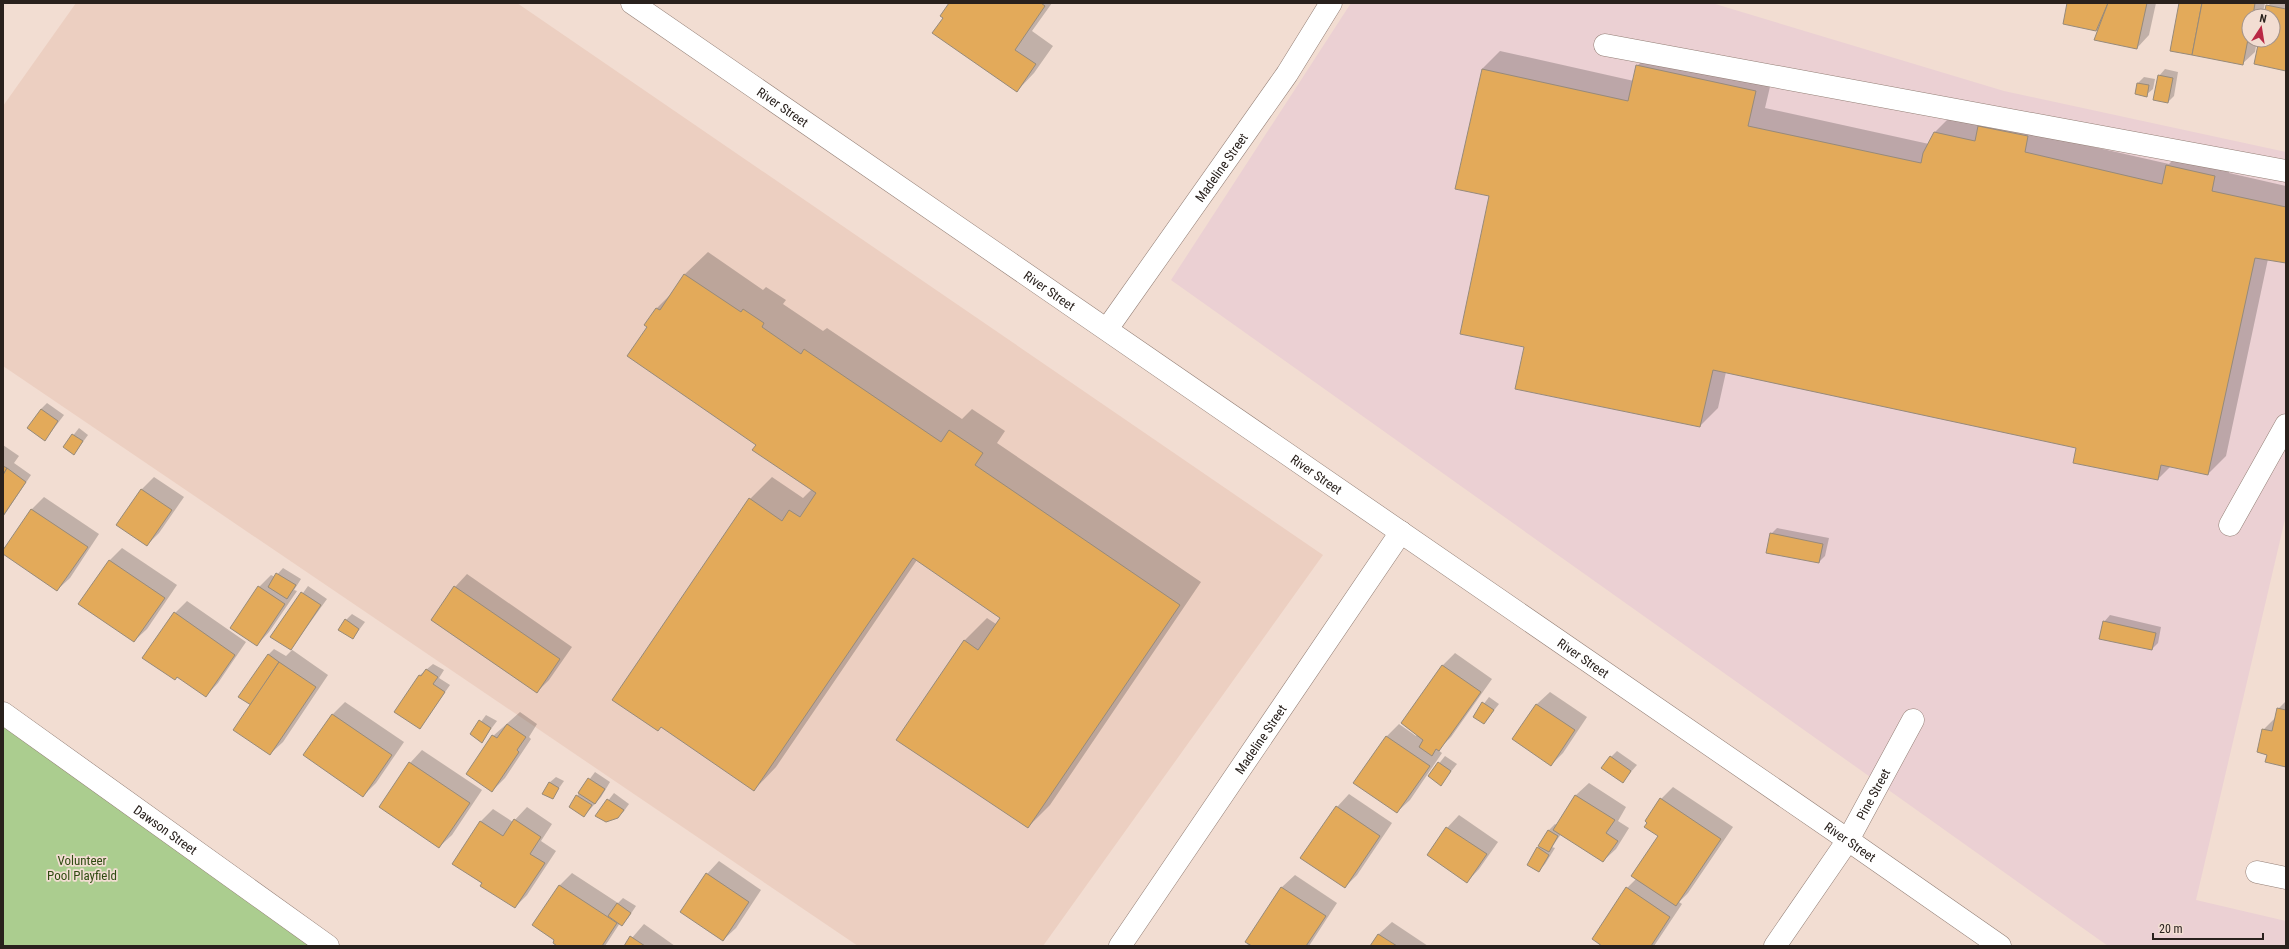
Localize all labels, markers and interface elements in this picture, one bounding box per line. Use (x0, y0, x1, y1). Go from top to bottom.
north arrow (2241, 8, 2281, 48)
text: N (2258, 12, 2268, 26)
street label: River Street (754, 84, 811, 130)
street label: Madeline Street (1192, 130, 1251, 204)
street label: River Street (1021, 268, 1078, 313)
street label: River Street (1288, 451, 1345, 497)
street label: River Street (1555, 635, 1612, 681)
street label: Madeline Street (1232, 702, 1289, 777)
street label: Pine Street (1853, 766, 1893, 822)
street label: Dawson Street (131, 802, 200, 857)
street label: River Street (1822, 819, 1879, 865)
park label: Volunteer Pool Playfield (47, 853, 117, 883)
scale bar (2153, 915, 2263, 941)
text: 20 m (2159, 922, 2183, 936)

